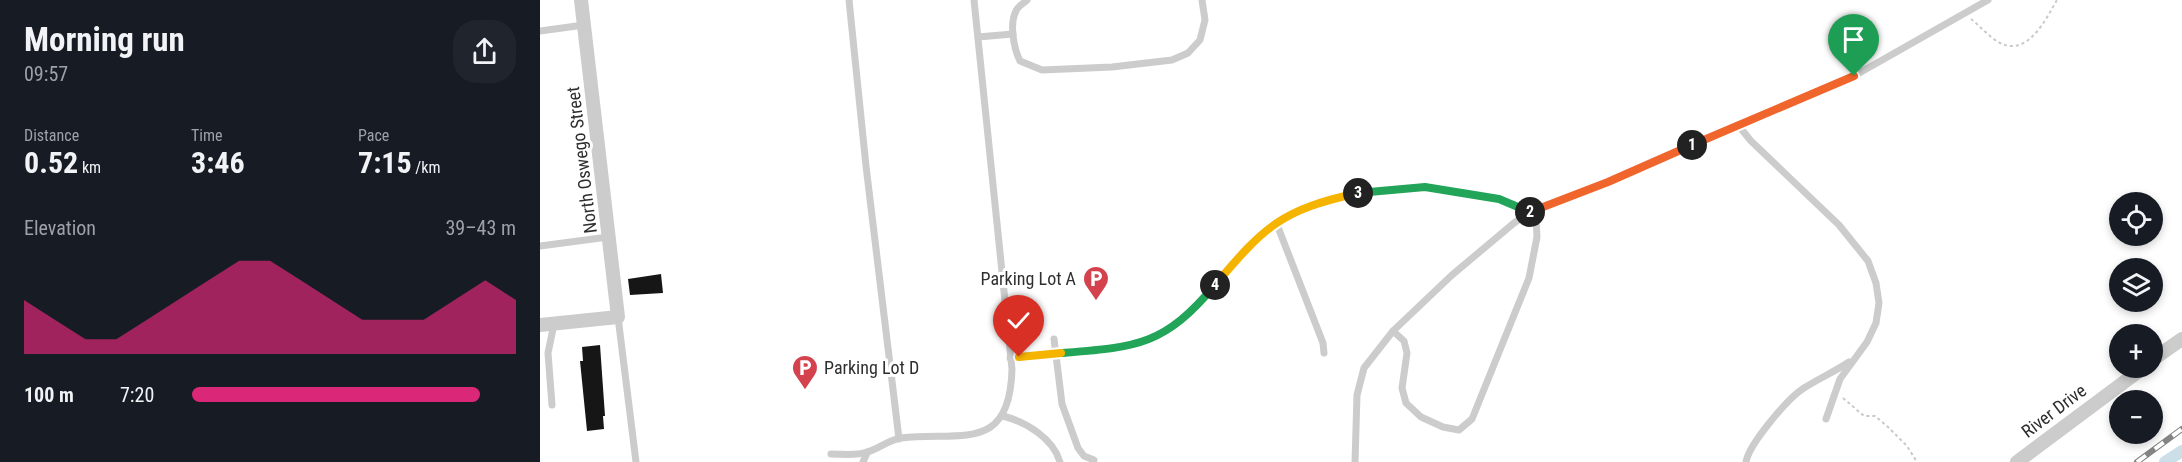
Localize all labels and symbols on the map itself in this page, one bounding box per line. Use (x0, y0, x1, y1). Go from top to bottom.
pin (1828, 14, 1879, 76)
street label: North Oswego Street (562, 86, 601, 235)
pin: 1 (1677, 130, 1707, 160)
pin: 3 (1343, 178, 1373, 208)
pin: 2 (1515, 197, 1545, 227)
parking icon: Parking Lot A (1081, 264, 1111, 302)
place label: Parking Lot A (981, 268, 1077, 289)
pin: 4 (1200, 270, 1230, 300)
pin (993, 295, 1044, 357)
parking icon: Parking Lot D (790, 353, 820, 391)
place label: Parking Lot D (824, 357, 919, 378)
street label: River Drive (2017, 380, 2090, 442)

